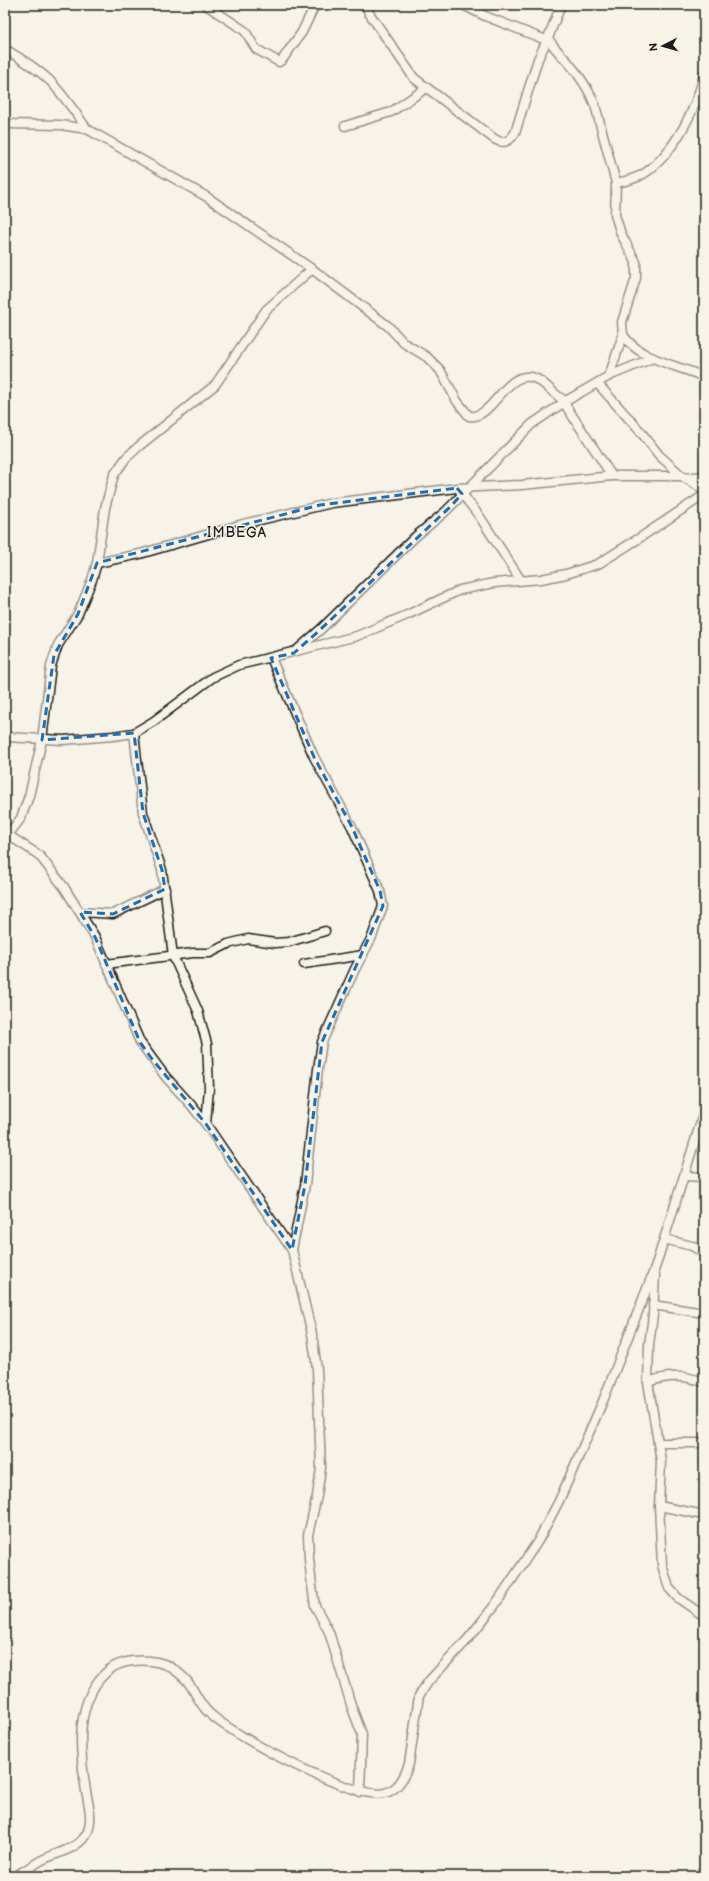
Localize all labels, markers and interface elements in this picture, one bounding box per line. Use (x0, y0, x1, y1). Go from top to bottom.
north arrow (643, 26, 683, 66)
text: N (647, 42, 660, 52)
district label: IMBEGA (207, 524, 267, 541)

